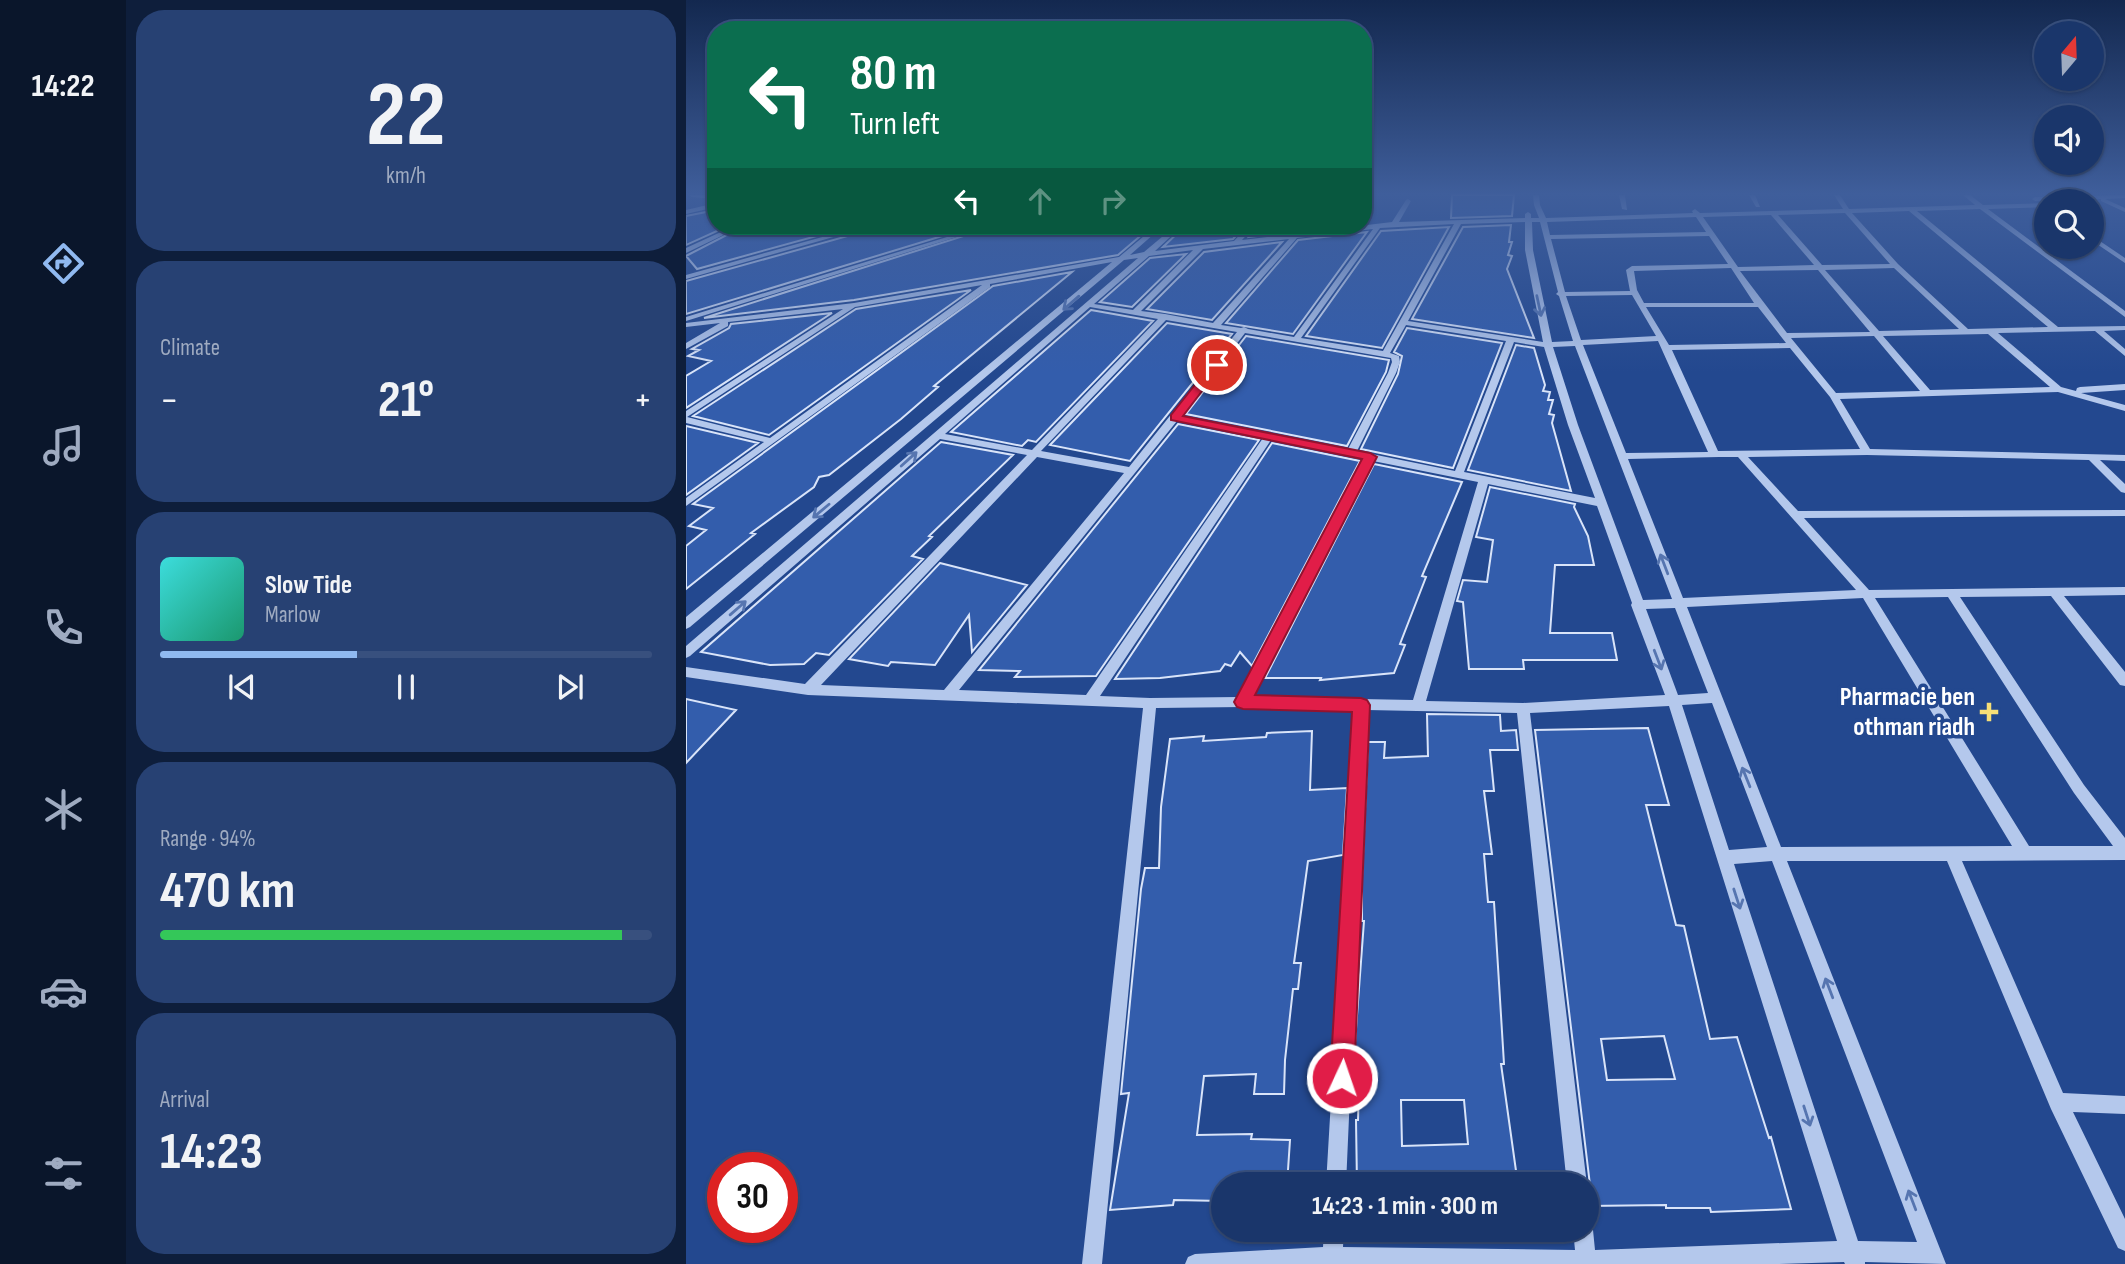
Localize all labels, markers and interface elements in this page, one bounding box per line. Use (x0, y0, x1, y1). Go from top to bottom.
north arrow (2034, 21, 2104, 91)
map controls (2034, 21, 2104, 259)
text: 80 m (850, 45, 937, 104)
icon: left (735, 49, 826, 140)
text: 22 (366, 62, 446, 171)
text: 14:22 (32, 67, 94, 106)
text: Turn left (850, 105, 940, 144)
button: sound (2034, 105, 2104, 175)
text: km/h (386, 162, 426, 190)
icon: left (948, 182, 986, 220)
icon: ahead (1021, 182, 1059, 220)
icon: right (1094, 182, 1132, 220)
button: search (2034, 189, 2104, 259)
icon: directions (39, 239, 88, 288)
one-way arrow (1532, 294, 1546, 317)
one-way arrow (1062, 295, 1080, 311)
text: Climate (160, 334, 220, 362)
pin (1187, 335, 1247, 395)
icon: arrive (1198, 346, 1236, 384)
text: 21° (378, 369, 434, 432)
text: − (160, 378, 179, 423)
text: + (633, 378, 652, 423)
icon: music (39, 421, 88, 470)
one-way arrow (900, 450, 917, 467)
one-way arrow (813, 503, 831, 519)
one-way arrow (1657, 554, 1670, 576)
text: Slow Tide (265, 570, 352, 601)
one-way arrow (728, 600, 746, 616)
text: Marlow (265, 601, 321, 629)
icon: phone (39, 603, 88, 652)
one-way arrow (1653, 649, 1665, 671)
icon: previous (223, 668, 261, 706)
icon: pause (387, 668, 425, 706)
icon: next (551, 668, 589, 706)
place label: Pharmacie ben othman riadh (1840, 682, 1975, 743)
marker: Pharmacie ben othman riadh (1981, 704, 1997, 720)
one-way arrow (1738, 766, 1751, 788)
icon: climate (39, 785, 88, 834)
text: Range · 94% (160, 825, 256, 853)
text: 470 km (160, 860, 295, 923)
one-way arrow (1732, 888, 1745, 910)
icon: car (39, 967, 88, 1016)
one-way arrow (1822, 978, 1835, 1000)
position arrow (1305, 1041, 1379, 1115)
text: Arrival (160, 1086, 209, 1114)
one-way arrow (1801, 1105, 1814, 1127)
text: 14:23 (160, 1121, 263, 1184)
icon: filters (39, 1149, 88, 1198)
speed limit sign: 30 (707, 1152, 798, 1243)
one-way arrow (1904, 1190, 1917, 1212)
text: 14:23 · 1 min · 300 m (1312, 1191, 1498, 1222)

